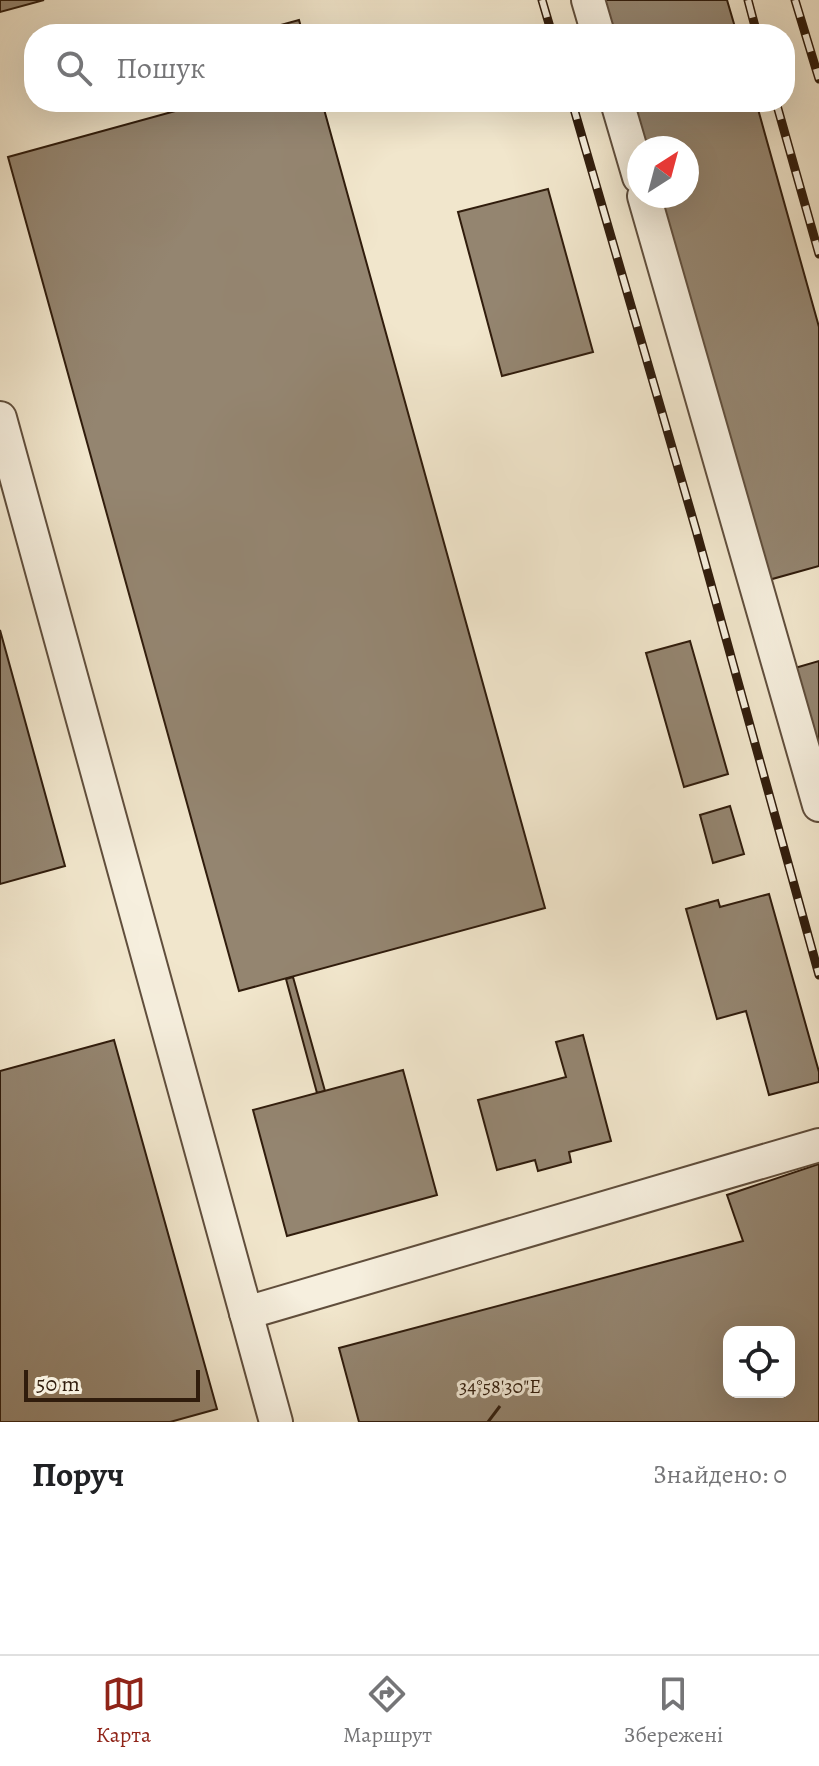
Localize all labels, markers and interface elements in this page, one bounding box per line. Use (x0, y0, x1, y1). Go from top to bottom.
search box (24, 24, 795, 112)
icon: search (52, 46, 96, 90)
text: Пошук (116, 48, 206, 88)
north arrow (627, 136, 699, 208)
map controls (723, 1326, 795, 1398)
button: locate (723, 1326, 795, 1398)
scale bar (24, 1366, 200, 1402)
text: 50 m (36, 1369, 80, 1399)
text: 34°58'30"E (459, 1373, 541, 1400)
text: Поруч (32, 1451, 124, 1498)
text: Знайдено: 0 (653, 1457, 787, 1492)
tab: Карта (96, 1672, 151, 1750)
tab: Маршрут (343, 1672, 432, 1750)
tab: Збережені (624, 1672, 723, 1750)

